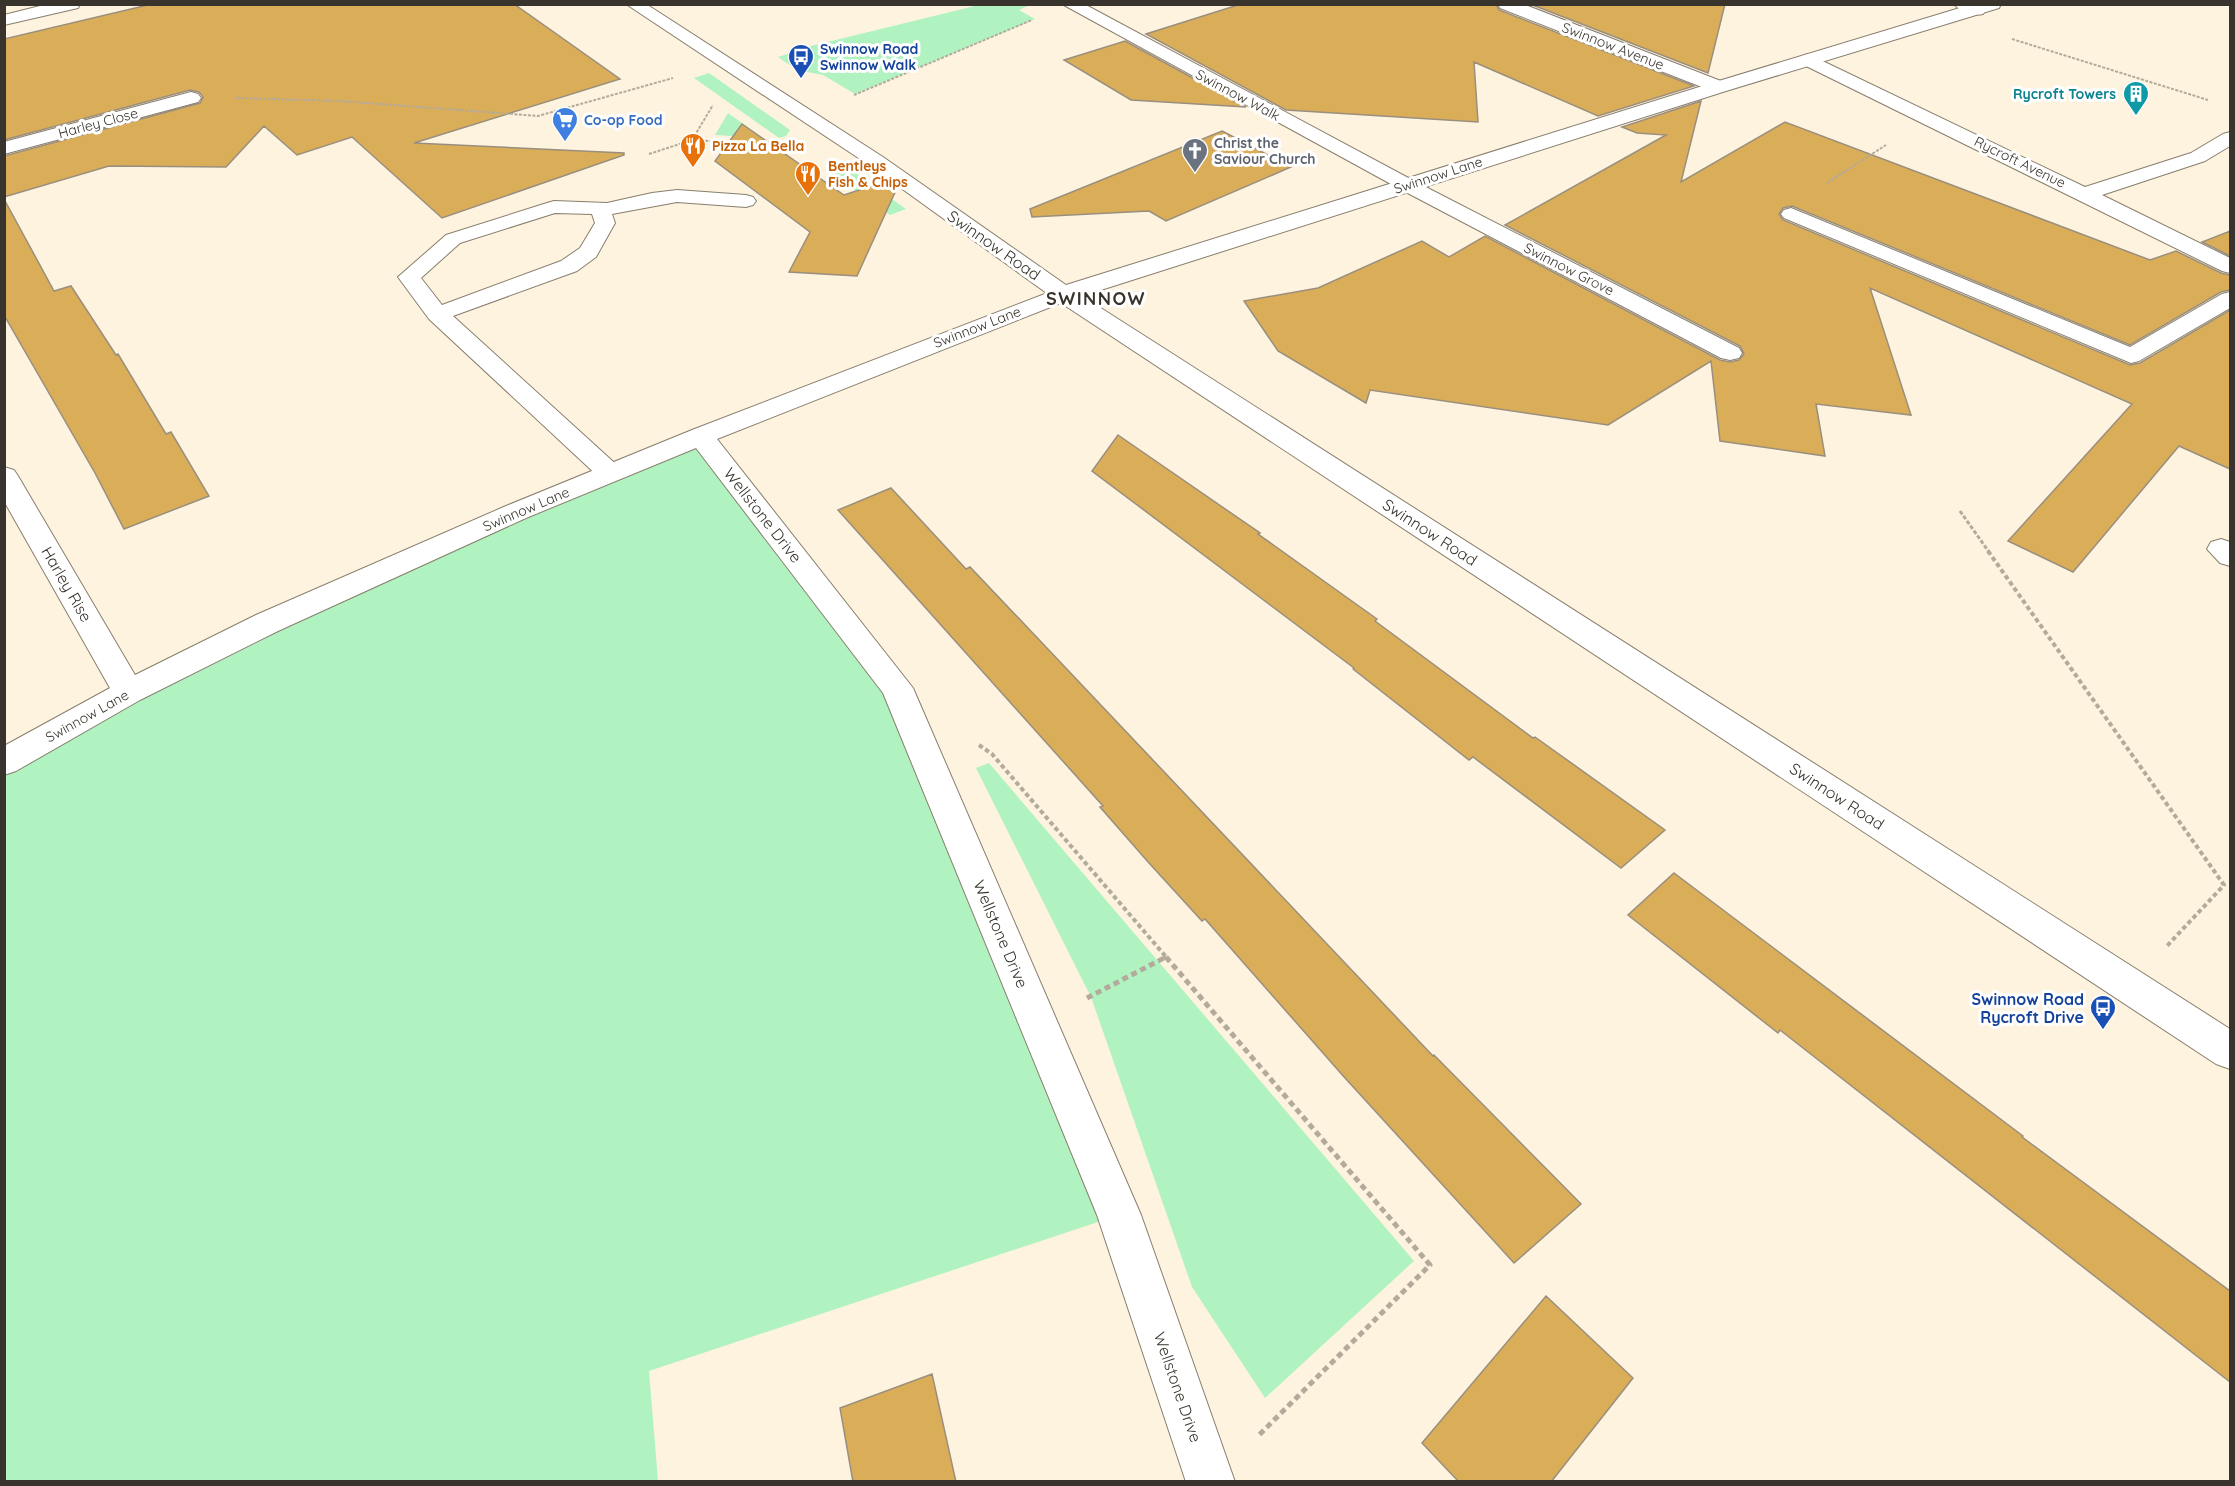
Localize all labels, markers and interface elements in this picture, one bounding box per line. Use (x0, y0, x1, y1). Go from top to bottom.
street label: Swinnow Avenue (1559, 18, 1667, 74)
place label: Swinnow Road Swinnow Walk (820, 40, 918, 74)
bus stop icon: Swinnow Road Swinnow Walk (786, 42, 816, 80)
street label: Swinnow Walk (1193, 65, 1283, 125)
building icon: Rycroft Towers (2121, 79, 2151, 117)
place label: Rycroft Towers (2013, 85, 2116, 103)
street label: Harley Close (56, 104, 140, 142)
supermarket icon: Co-op Food (550, 105, 580, 143)
place label: Co-op Food (584, 111, 662, 129)
restaurant icon: Pizza La Bella (678, 131, 708, 169)
street label: Rycroft Avenue (1971, 132, 2069, 192)
place label: Christ the Saviour Church (1214, 134, 1316, 168)
church icon: Christ the Saviour Church (1180, 136, 1210, 174)
place label: Pizza La Bella (712, 137, 804, 155)
street label: Swinnow Lane (1391, 152, 1485, 198)
place label: Bentleys Fish & Chips (828, 157, 908, 191)
restaurant icon: Bentleys Fish & Chips (793, 159, 823, 197)
street label: Swinnow Road (944, 206, 1044, 284)
street label: Swinnow Grove (1521, 239, 1617, 299)
district label: SWINNOW (1046, 287, 1146, 310)
street label: Swinnow Lane (931, 302, 1023, 352)
street label: Wellstone Drive (720, 463, 806, 567)
street label: Swinnow Lane (480, 483, 572, 535)
street label: Swinnow Road (1379, 494, 1481, 570)
street label: Harley Rise (37, 543, 97, 625)
street label: Swinnow Lane (42, 686, 132, 746)
street label: Swinnow Road (1786, 758, 1888, 834)
street label: Wellstone Drive (969, 877, 1033, 991)
place label: Swinnow Road Rycroft Drive (1972, 989, 2084, 1027)
bus stop icon: Swinnow Road Rycroft Drive (2088, 993, 2118, 1031)
street label: Wellstone Drive (1150, 1329, 1206, 1445)

